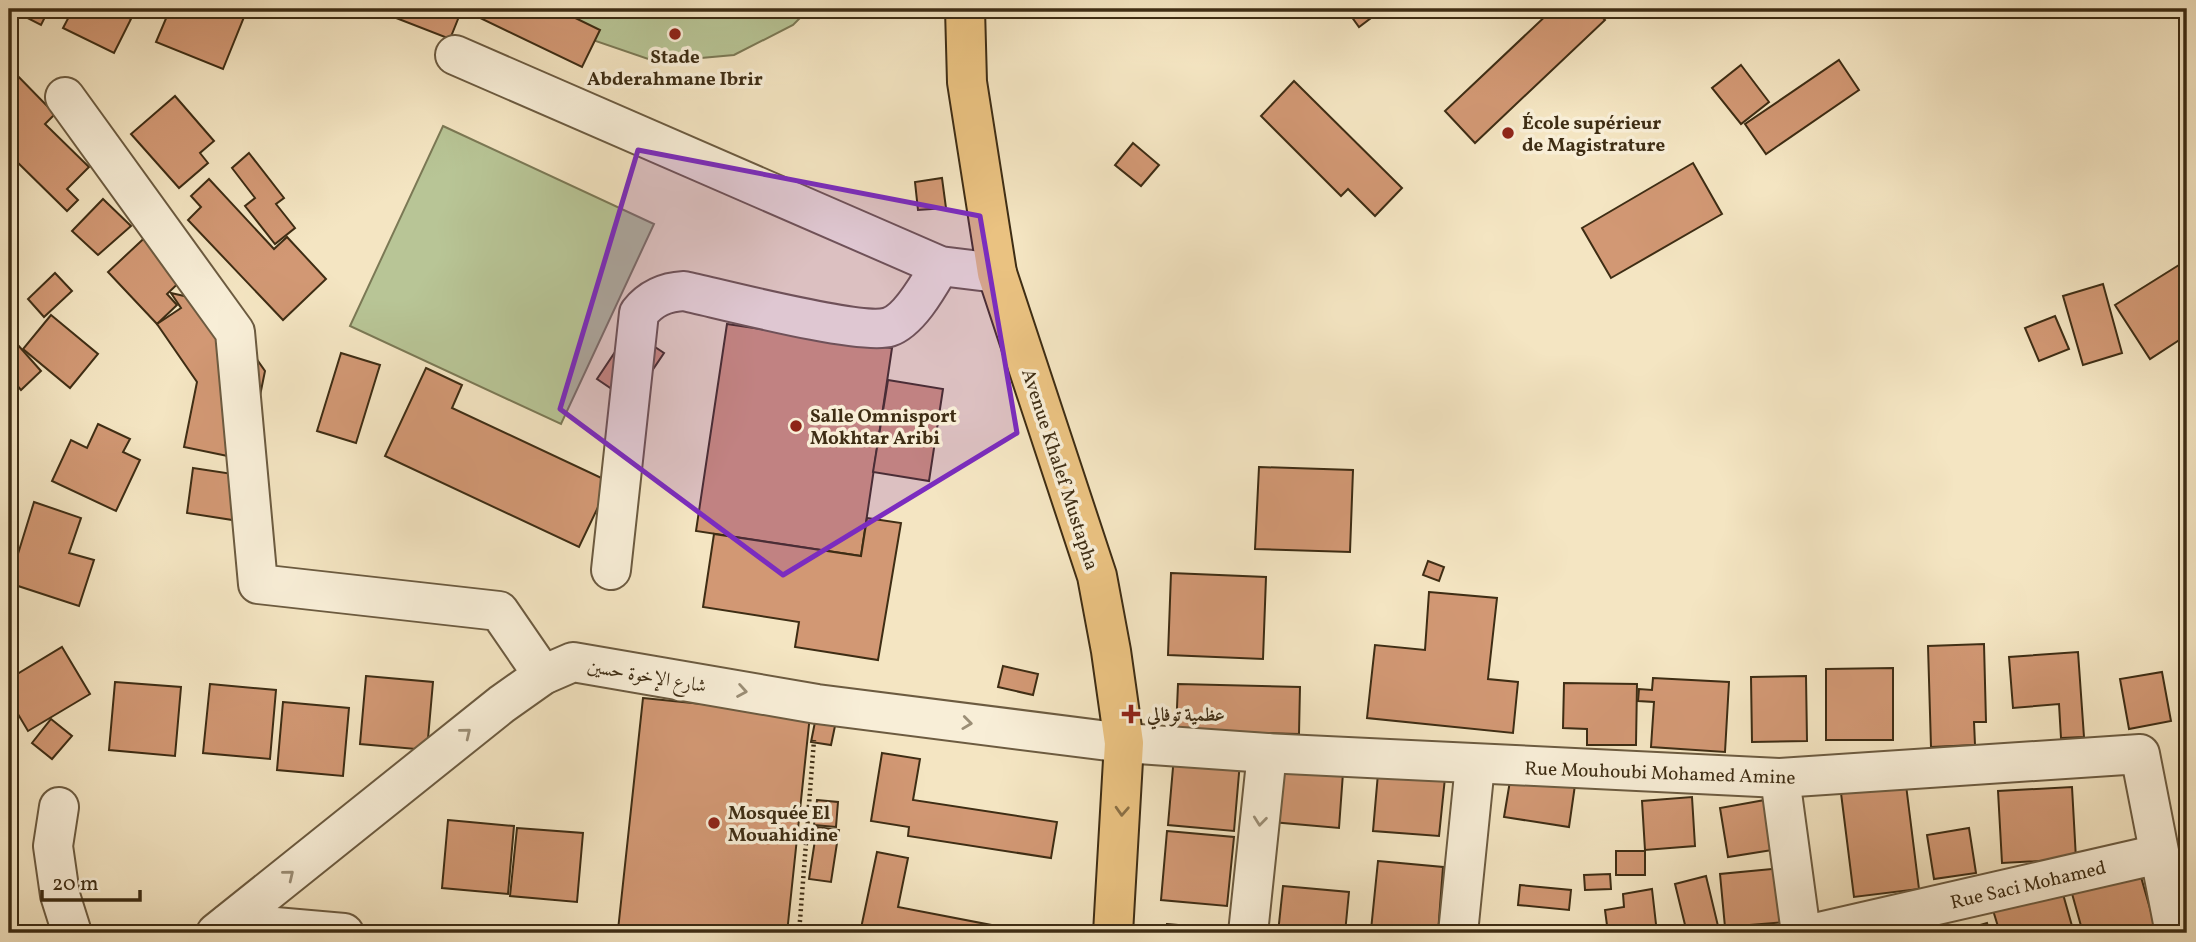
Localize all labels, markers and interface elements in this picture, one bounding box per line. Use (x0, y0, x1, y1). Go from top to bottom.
marker: Stade Abderahmane Ibrir (667, 26, 683, 42)
place label: Stade Abderahmane Ibrir (587, 45, 763, 93)
place label: École supérieur de Magistrature (1522, 111, 1666, 159)
marker: École supérieur de Magistrature (1500, 125, 1516, 141)
street label: Avenue Khalef Mustapha (1014, 366, 1104, 574)
place label: Salle Omnisport Mokhtar Aribi (810, 404, 957, 452)
marker: Salle Omnisport Mokhtar Aribi (788, 418, 804, 434)
street label: شارع الإخوة حسين (585, 654, 708, 701)
one-way arrow (736, 683, 748, 698)
place label: عظمية توفالي (1146, 703, 1225, 730)
marker: عظمية توفالي (1121, 704, 1141, 724)
one-way arrow (962, 716, 973, 731)
one-way arrow (458, 729, 471, 741)
street label: Rue Mouhoubi Mohamed Amine (1524, 756, 1796, 792)
place label: Mosquée El Mouahidine (728, 801, 838, 849)
one-way arrow (1115, 806, 1130, 817)
marker: Mosquée El Mouahidine (706, 815, 722, 831)
one-way arrow (1252, 815, 1267, 827)
street label: Rue Saci Mohamed (1948, 855, 2109, 917)
scale bar (42, 858, 140, 902)
text: 20 m (52, 870, 98, 899)
one-way arrow (281, 871, 293, 884)

